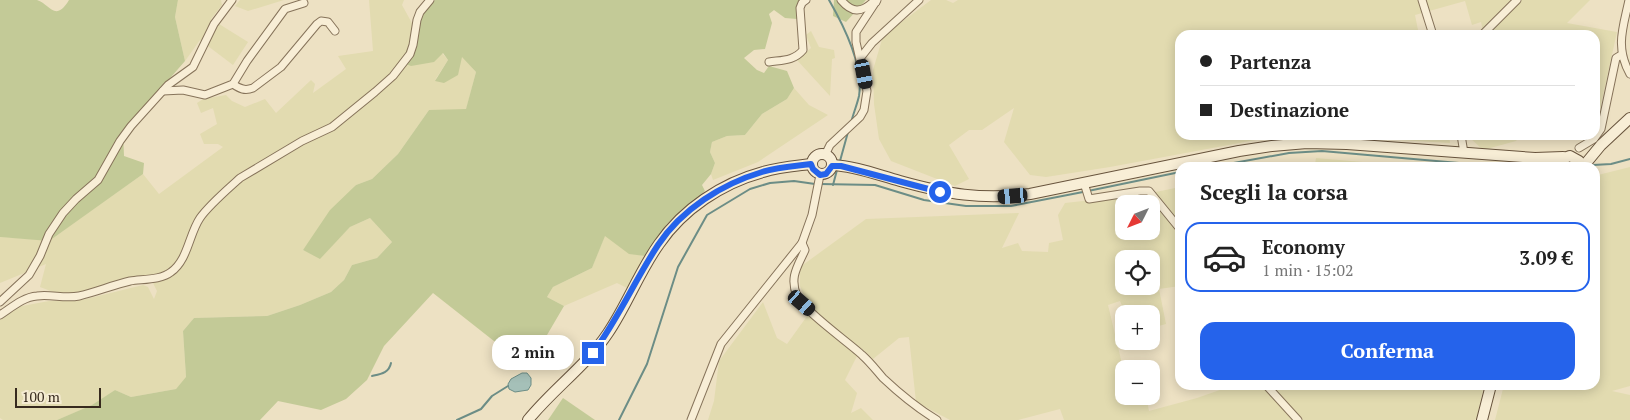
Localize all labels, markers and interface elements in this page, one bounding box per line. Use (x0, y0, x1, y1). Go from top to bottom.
text: Partenza (1230, 49, 1311, 74)
car (853, 58, 874, 90)
text: Destinazione (1230, 97, 1349, 122)
text: Scegli la corsa (1200, 177, 1348, 206)
route start (929, 181, 951, 203)
car (997, 187, 1028, 205)
north arrow (1115, 195, 1160, 240)
map controls (1115, 195, 1160, 405)
text: Economy (1262, 234, 1345, 259)
icon: car (1202, 235, 1247, 280)
text: 3.09 € (1519, 245, 1573, 270)
button: locate (1115, 250, 1160, 295)
text: 1 min · 15:02 (1262, 259, 1354, 281)
car (785, 287, 818, 319)
button: + (1115, 305, 1160, 350)
button: Conferma (1200, 322, 1575, 380)
callout: 2 min (493, 336, 576, 370)
text: 2 min (511, 341, 555, 363)
route end (582, 342, 604, 364)
button: − (1115, 360, 1160, 405)
scale bar (15, 385, 101, 408)
text: 100 m (22, 387, 60, 406)

